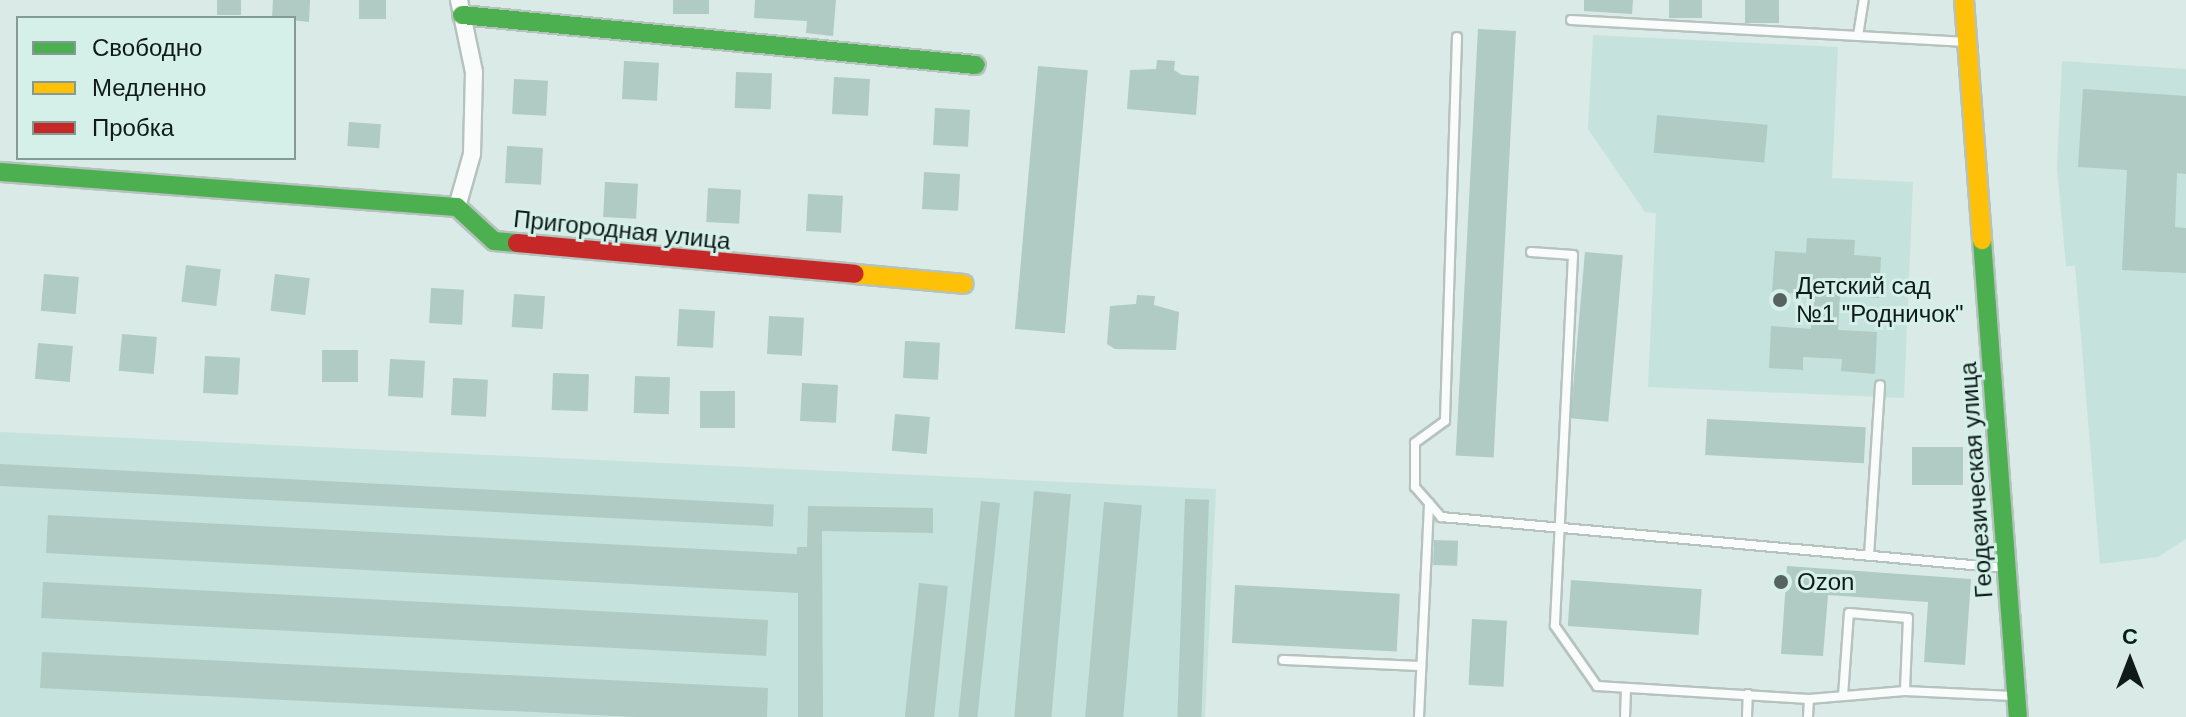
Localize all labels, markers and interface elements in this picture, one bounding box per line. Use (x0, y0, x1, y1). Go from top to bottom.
legend (16, 16, 296, 160)
text: Свободно (92, 34, 202, 61)
text: Медленно (92, 74, 206, 101)
text: Пробка (92, 114, 174, 141)
street label: Пригородная улица (512, 204, 732, 256)
place label: Детский сад №1 "Родничок" (1796, 272, 1964, 328)
marker: Детский сад №1 "Родничок" (1771, 291, 1789, 309)
street label: Геодезическая улица (1953, 361, 1999, 599)
place label: Ozon (1797, 568, 1854, 596)
marker: Ozon (1772, 573, 1790, 591)
north arrow (2090, 621, 2170, 701)
text: С (2122, 624, 2138, 649)

